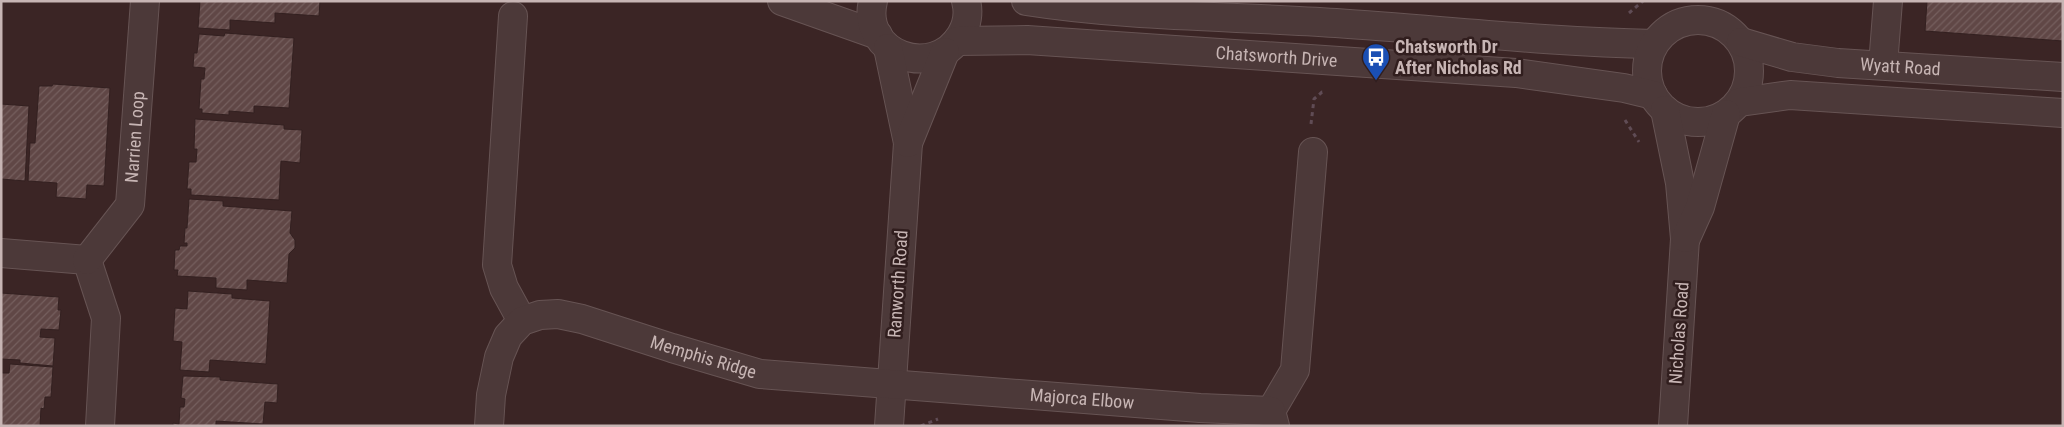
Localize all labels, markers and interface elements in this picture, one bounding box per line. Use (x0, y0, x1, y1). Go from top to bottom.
place label: Chatsworth Dr After Nicholas Rd (1395, 36, 1522, 78)
street label: Chatsworth Drive (1215, 42, 1338, 71)
bus stop icon: Chatsworth Dr After Nicholas Rd (1361, 42, 1391, 81)
street label: Wyatt Road (1859, 53, 1941, 79)
street label: Narrien Loop (121, 90, 148, 183)
street label: Ranworth Road (883, 229, 912, 338)
street label: Nicholas Road (1664, 281, 1693, 385)
street label: Memphis Ridge (648, 331, 759, 382)
street label: Majorca Elbow (1029, 384, 1135, 413)

